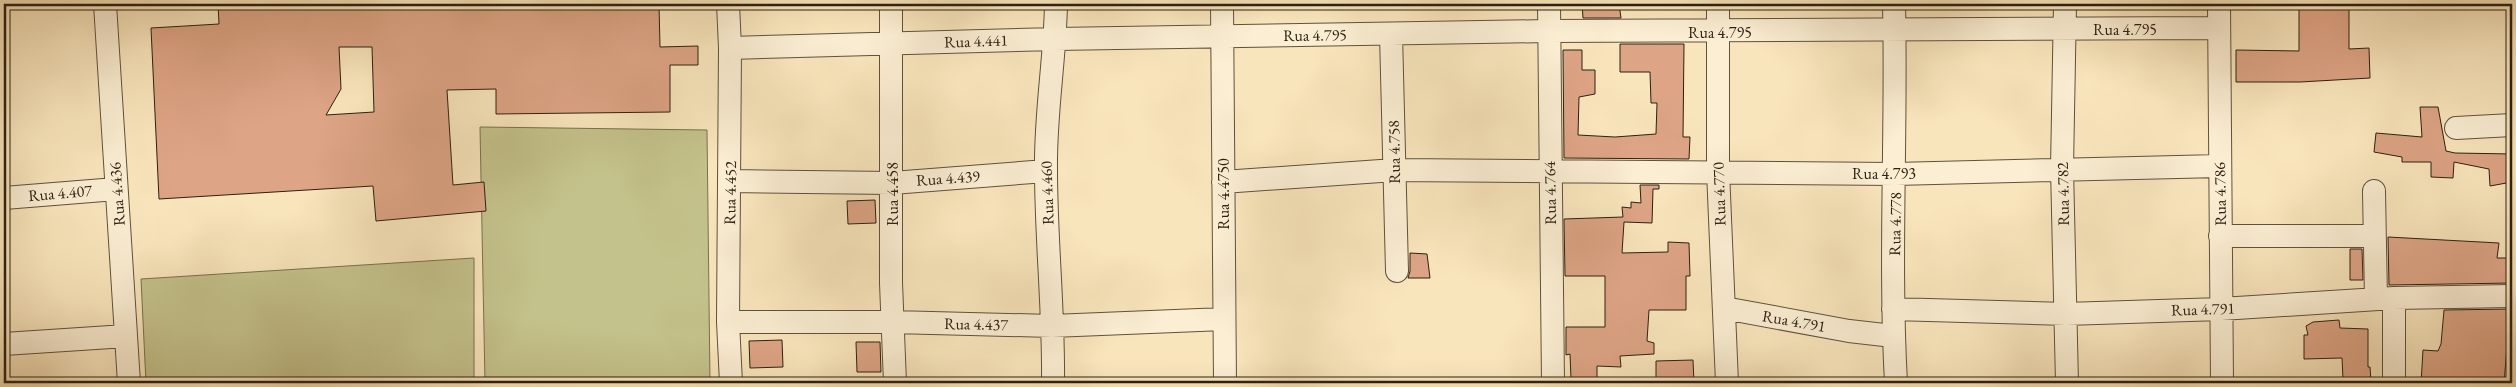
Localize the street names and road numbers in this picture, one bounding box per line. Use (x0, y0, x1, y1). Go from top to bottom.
street label: Rua 4.795 (2093, 19, 2157, 40)
street label: Rua 4.795 (1688, 22, 1752, 43)
street label: Rua 4.795 (1283, 24, 1347, 46)
street label: Rua 4.441 (944, 29, 1008, 53)
street label: Rua 4.758 (1383, 120, 1405, 184)
street label: Rua 4.4750 (1213, 158, 1234, 230)
street label: Rua 4.460 (1035, 160, 1059, 225)
street label: Rua 4.436 (104, 161, 130, 227)
street label: Rua 4.452 (719, 161, 741, 225)
street label: Rua 4.764 (1539, 161, 1561, 225)
street label: Rua 4.770 (1707, 161, 1731, 226)
street label: Rua 4.458 (882, 162, 903, 226)
street label: Rua 4.782 (2052, 162, 2074, 226)
street label: Rua 4.786 (2209, 162, 2231, 226)
street label: Rua 4.793 (1852, 163, 1916, 184)
street label: Rua 4.439 (915, 165, 981, 191)
street label: Rua 4.407 (27, 180, 93, 206)
street label: Rua 4.778 (1884, 192, 1906, 256)
street label: Rua 4.791 (2171, 297, 2235, 321)
street label: Rua 4.791 (1761, 305, 1827, 337)
street label: Rua 4.437 (944, 313, 1008, 335)

